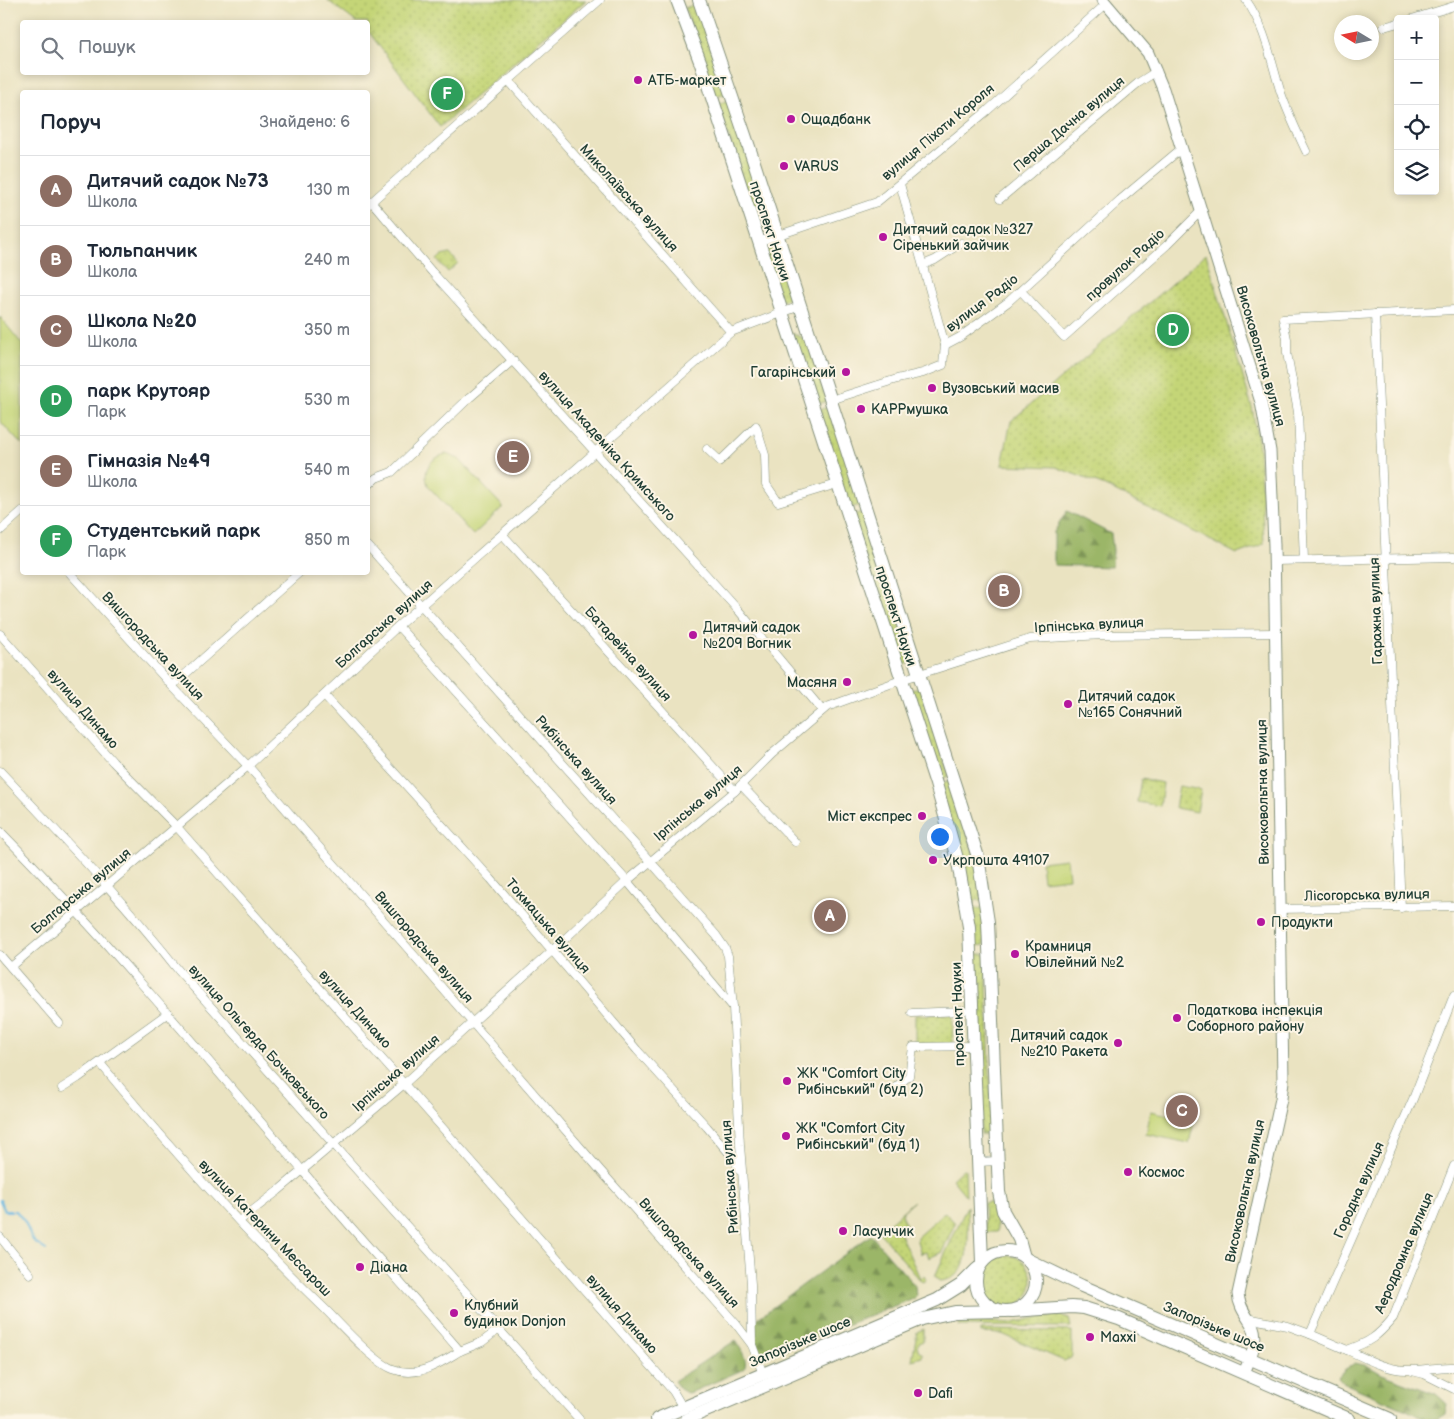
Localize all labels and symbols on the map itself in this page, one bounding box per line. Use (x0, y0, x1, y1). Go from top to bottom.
north arrow (1334, 15, 1379, 60)
place label: АТБ-маркет (647, 72, 727, 89)
street label: Перша Дачна вулиця (1010, 72, 1128, 176)
marker: АТБ-маркет (632, 74, 644, 86)
pin: F (431, 75, 463, 113)
street label: вулиця Піхоти Короля (878, 80, 998, 184)
place label: Ощадбанк (801, 111, 871, 128)
marker: Ощадбанк (785, 113, 797, 125)
street label: Миколаївська вулиця (576, 141, 682, 256)
place label: VARUS (794, 158, 839, 175)
marker: VARUS (778, 160, 790, 172)
street label: проспект Науки (746, 179, 794, 283)
place label: Дитячий садок №327 Сіренький зайчик (893, 221, 1033, 254)
street label: провулок Радіо (1082, 225, 1168, 305)
marker: Дитячий садок №327 Сіренький зайчик (877, 231, 889, 243)
street label: вулиця Радіо (943, 270, 1021, 336)
street label: Високовольтна вулиця (1233, 284, 1289, 429)
pin: D (1157, 311, 1189, 349)
place label: Гагарінський (750, 364, 836, 381)
marker: Гагарінський (840, 366, 852, 378)
street label: вулиця Академіка Кримського (535, 367, 679, 525)
place label: Вузовський масив (942, 380, 1060, 397)
marker: Вузовський масив (926, 382, 938, 394)
place label: КАРРмушка (871, 401, 949, 418)
marker: КАРРмушка (855, 403, 867, 415)
pin: E (497, 438, 529, 476)
street label: Гаражна вулиця (1366, 557, 1386, 665)
street label: проспект Науки (872, 564, 920, 668)
pin: B (988, 572, 1020, 610)
street label: Болгарська вулиця (332, 576, 436, 672)
street label: Вишгородська вулиця (98, 588, 208, 704)
street label: Батарейна вулиця (581, 603, 675, 705)
street label: Ірпінська вулиця (1034, 614, 1145, 636)
place label: Дитячий садок №209 Вогник (703, 619, 801, 652)
marker: Дитячий садок №209 Вогник (687, 629, 699, 641)
street label: вулиця Динамо (44, 666, 122, 752)
place label: Масяня (787, 674, 837, 691)
marker: Масяня (841, 676, 853, 688)
place label: Дитячий садок №165 Сонячний (1078, 688, 1182, 721)
marker: Дитячий садок №165 Сонячний (1062, 698, 1074, 710)
street label: Рибінська вулиця (531, 712, 621, 808)
street label: Високовольтна вулиця (1253, 719, 1273, 865)
street label: Ірпінська вулиця (650, 761, 746, 845)
place label: Міст експрес (827, 808, 912, 825)
marker: Міст експрес (916, 810, 928, 822)
your location (927, 824, 953, 850)
street label: Болгарська вулиця (28, 844, 134, 938)
place label: Укрпошта 49107 (943, 852, 1049, 869)
marker: Укрпошта 49107 (927, 854, 939, 866)
street label: Токмацька вулиця (502, 875, 594, 977)
street label: Лісогорська вулиця (1303, 885, 1430, 905)
street label: Вишгородська вулиця (371, 888, 477, 1006)
pin: A (814, 897, 846, 935)
place label: Продукти (1271, 914, 1333, 931)
marker: Продукти (1255, 916, 1267, 928)
place label: Крамниця Ювілейний №2 (1025, 938, 1125, 971)
marker: Крамниця Ювілейний №2 (1009, 948, 1021, 960)
street label: вулиця Ольгерда Бочковського (185, 961, 333, 1123)
street label: проспект Науки (948, 962, 968, 1066)
street label: вулиця Динамо (315, 966, 395, 1052)
place label: Податкова інспекція Соборного району (1187, 1002, 1323, 1035)
marker: Податкова інспекція Соборного району (1171, 1012, 1183, 1024)
place label: Дитячий садок №210 Ракета (1011, 1027, 1109, 1060)
street label: Ірпінська вулиця (349, 1030, 443, 1115)
marker: Дитячий садок №210 Ракета (1112, 1037, 1124, 1049)
place label: ЖК "Comfort City Рибінський" (буд 2) (797, 1065, 924, 1098)
marker: ЖК "Comfort City Рибінський" (буд 2) (781, 1075, 793, 1087)
pin: C (1166, 1092, 1198, 1130)
street label: Високовольтна вулиця (1222, 1118, 1268, 1264)
street label: Рибінська вулиця (718, 1119, 742, 1235)
place label: ЖК "Comfort City Рибінський" (буд 1) (796, 1120, 920, 1153)
marker: ЖК "Comfort City Рибінський" (буд 1) (780, 1130, 792, 1142)
street label: Городна вулиця (1330, 1139, 1388, 1241)
street label: вулиця Катерини Мессарош (195, 1156, 335, 1300)
place label: Космос (1138, 1164, 1185, 1181)
marker: Космос (1122, 1166, 1134, 1178)
street label: Аеродромна вулиця (1370, 1190, 1437, 1317)
street label: Вишгородська вулиця (635, 1195, 743, 1312)
place label: Ласунчик (852, 1223, 914, 1240)
marker: Ласунчик (837, 1225, 849, 1237)
place label: Діана (370, 1259, 409, 1276)
marker: Діана (354, 1261, 366, 1273)
street label: вулиця Динамо (583, 1271, 661, 1357)
place label: Клубний будинок Donjon (464, 1297, 566, 1330)
street label: Запорізьке шосе (1161, 1298, 1268, 1356)
marker: Клубний будинок Donjon (448, 1307, 460, 1319)
street label: Запорізьке шосе (747, 1313, 854, 1371)
place label: Maxxi (1100, 1329, 1136, 1346)
marker: Maxxi (1084, 1331, 1096, 1343)
place label: Dafi (928, 1385, 953, 1402)
marker: Dafi (912, 1387, 924, 1399)

